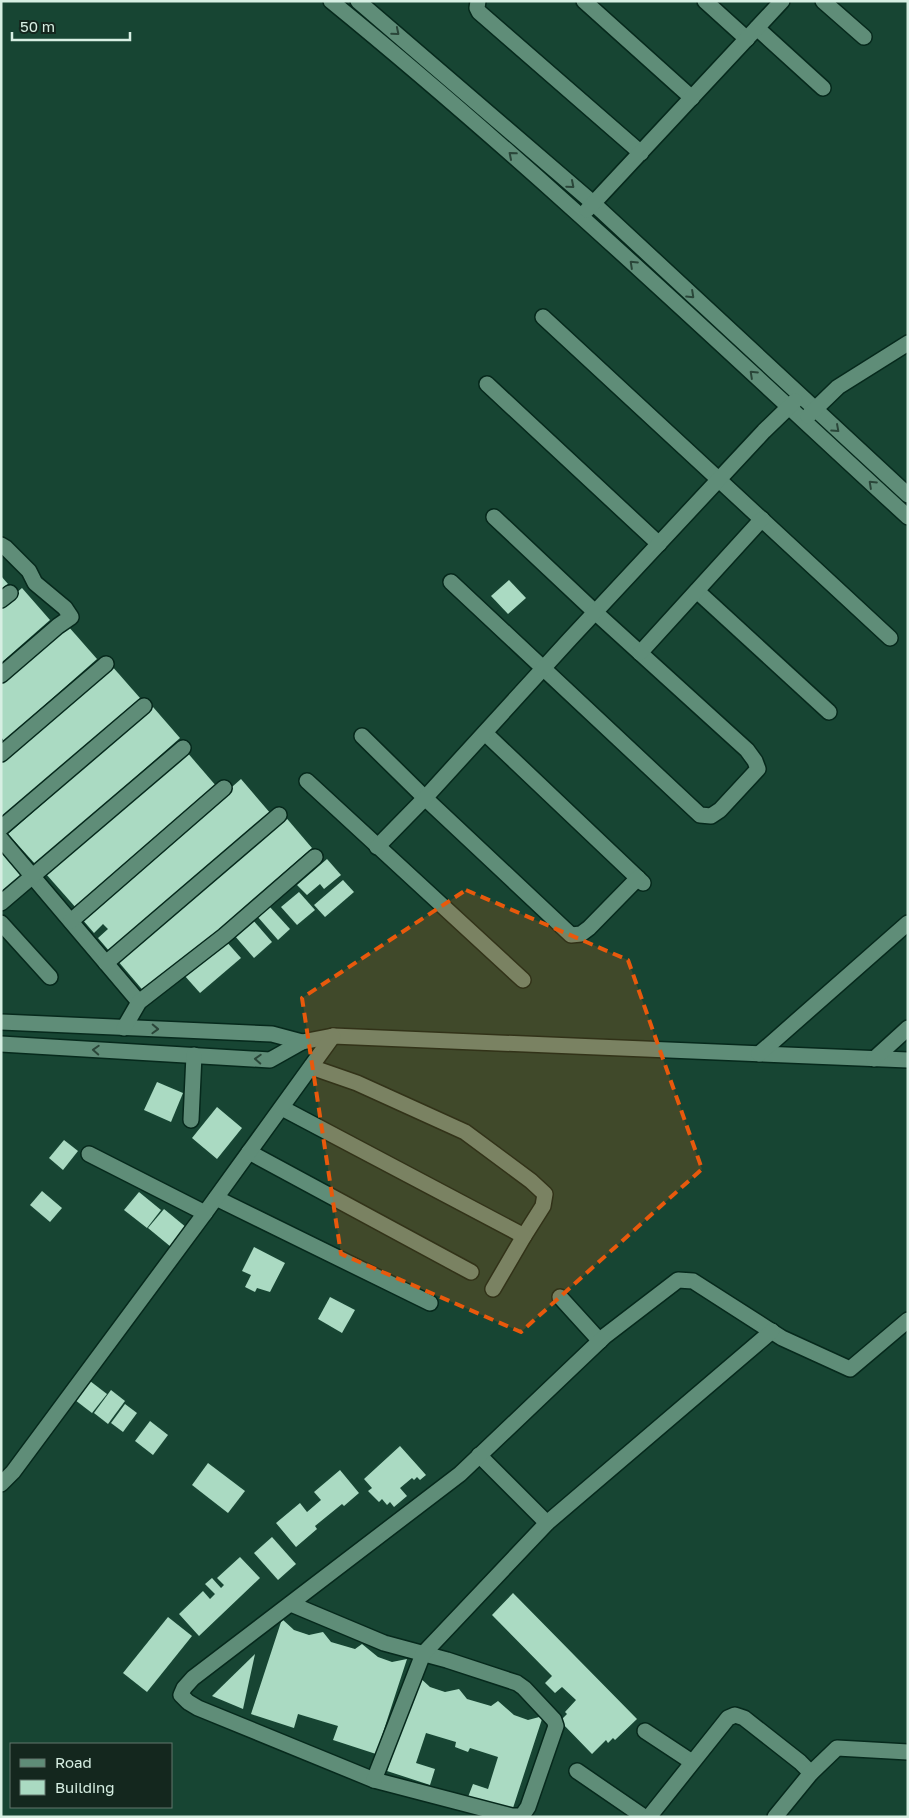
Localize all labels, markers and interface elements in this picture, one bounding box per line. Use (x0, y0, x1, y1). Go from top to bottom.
scale bar (12, 10, 130, 42)
text: 50 m (20, 17, 55, 35)
one-way arrow (390, 27, 399, 35)
one-way arrow (508, 152, 517, 161)
one-way arrow (566, 179, 575, 188)
one-way arrow (630, 261, 639, 270)
one-way arrow (685, 289, 694, 298)
one-way arrow (749, 371, 758, 380)
one-way arrow (830, 423, 839, 432)
one-way arrow (869, 481, 878, 490)
one-way arrow (151, 1023, 159, 1034)
one-way arrow (92, 1044, 100, 1055)
one-way arrow (254, 1054, 262, 1065)
legend (10, 1743, 172, 1808)
text: Road (55, 1753, 92, 1771)
text: Building (55, 1778, 115, 1796)

